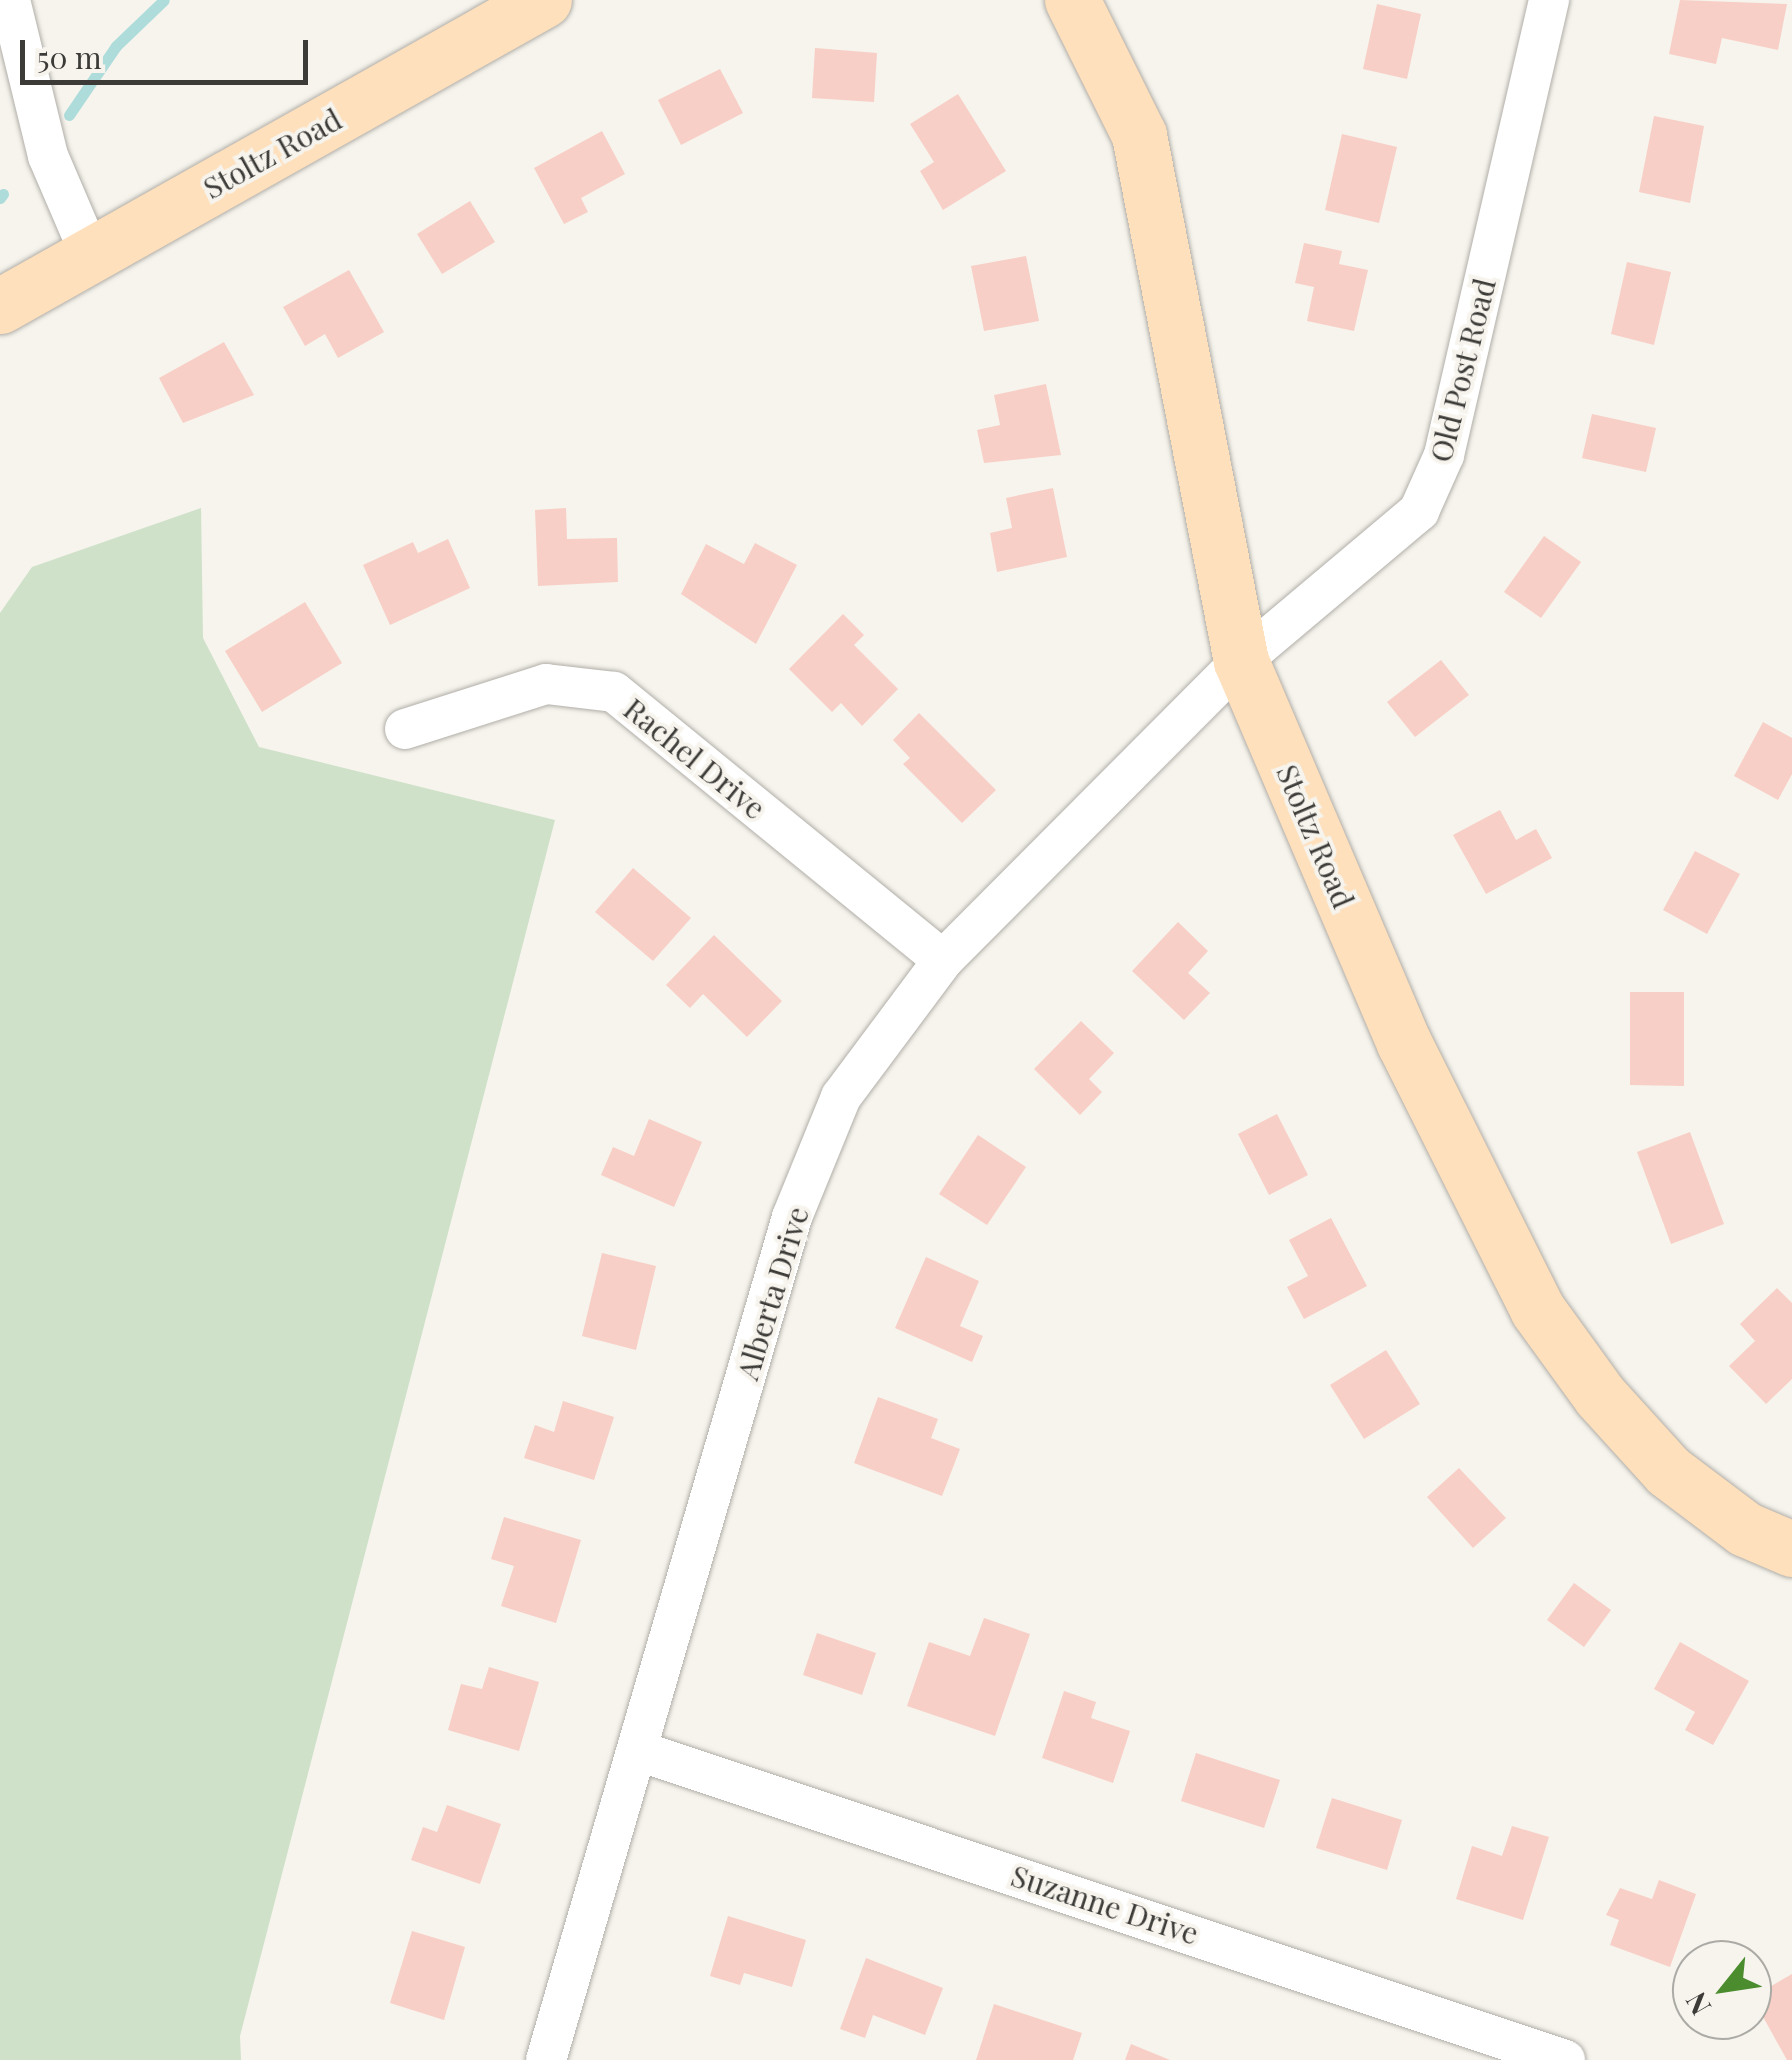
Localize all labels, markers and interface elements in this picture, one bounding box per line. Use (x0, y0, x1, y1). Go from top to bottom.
scale bar (25, 20, 312, 82)
text: 50 m (37, 37, 102, 77)
street label: Stoltz Road (197, 100, 347, 206)
street label: Old Post Road (1422, 274, 1502, 466)
street label: Rachel Drive (617, 690, 773, 826)
street label: Stoltz Road (1270, 759, 1362, 913)
street label: Alberta Drive (729, 1202, 815, 1384)
street label: Suzanne Drive (1007, 1857, 1203, 1951)
north arrow (1672, 1940, 1772, 2040)
text: N (1676, 1986, 1718, 2022)

